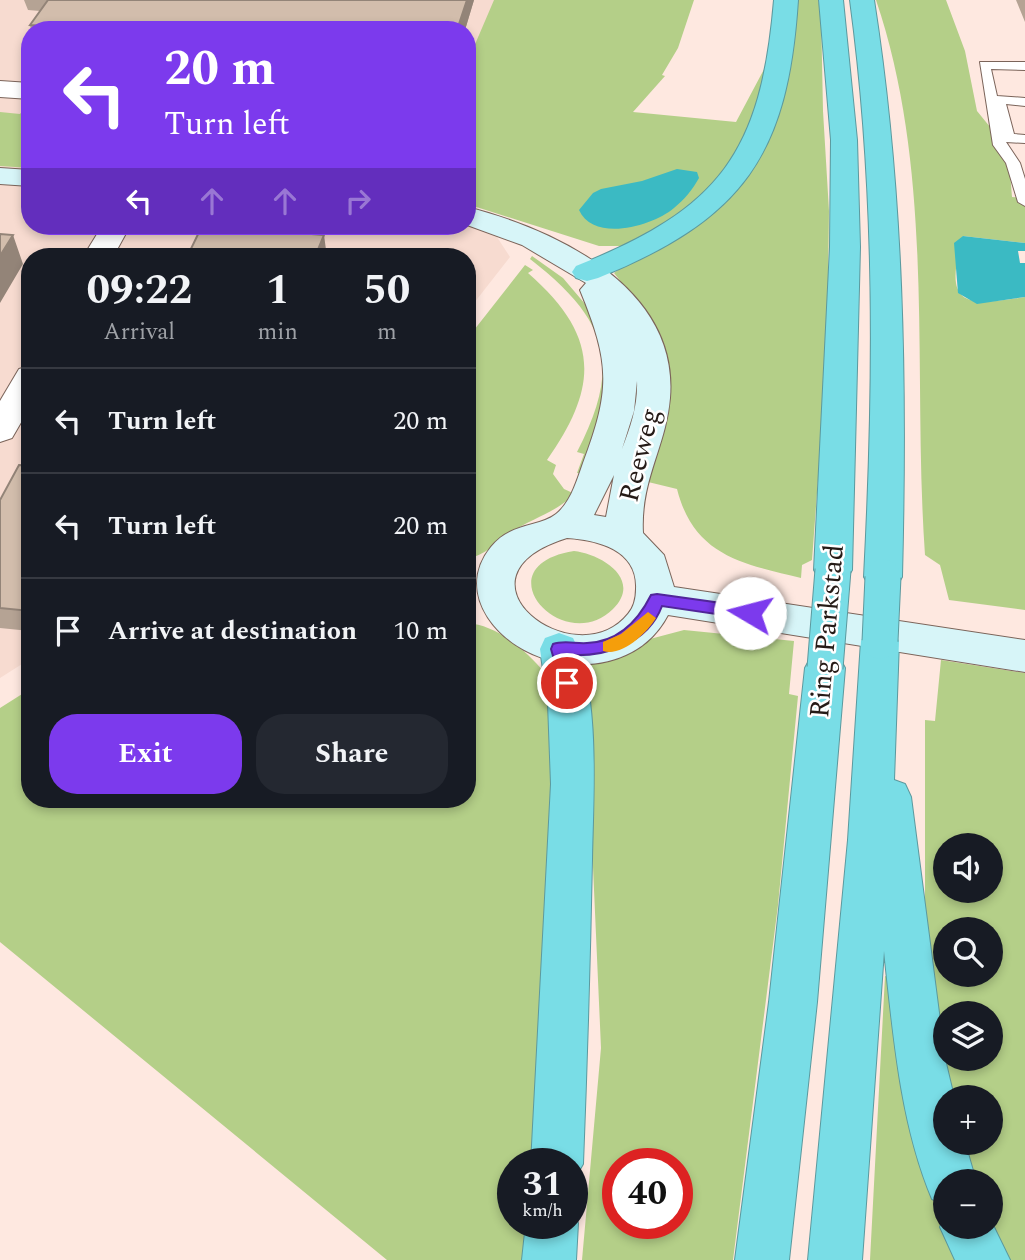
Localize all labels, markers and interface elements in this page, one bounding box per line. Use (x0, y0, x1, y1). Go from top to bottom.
text: 20 m (164, 32, 275, 107)
icon: left (49, 49, 140, 140)
text: Turn left (164, 100, 290, 149)
icon: left (120, 182, 158, 220)
icon: ahead (193, 182, 231, 220)
icon: ahead (266, 182, 304, 220)
icon: right (339, 182, 377, 220)
text: 09:22 (87, 259, 192, 322)
text: 1 (266, 259, 289, 322)
text: 50 (363, 259, 410, 322)
text: Arrival (103, 315, 175, 350)
text: min (258, 315, 298, 350)
text: m (377, 315, 397, 350)
text: Turn left (108, 401, 216, 441)
text: 20 m (393, 401, 448, 441)
icon: left (49, 402, 87, 440)
street label: Reeweg (608, 403, 672, 507)
text: Turn left (108, 506, 216, 546)
text: 20 m (393, 506, 448, 546)
icon: left (49, 507, 87, 545)
street label: Ring Parkstad (798, 542, 856, 720)
position arrow (713, 576, 787, 650)
text: Arrive at destination (108, 611, 357, 651)
text: 10 m (393, 611, 448, 651)
icon: arrive (49, 612, 87, 650)
pin (537, 653, 597, 713)
icon: arrive (548, 664, 586, 702)
button: Exit (49, 714, 242, 794)
button: Share (256, 714, 448, 794)
map controls (933, 833, 1003, 1239)
button: sound (933, 833, 1003, 903)
button: search (933, 917, 1003, 987)
button: layers (933, 1001, 1003, 1071)
button: + (933, 1085, 1003, 1155)
speed limit sign: 40 (602, 1148, 693, 1239)
text: 31 (523, 1158, 562, 1211)
button: − (933, 1169, 1003, 1239)
text: km/h (522, 1197, 563, 1224)

